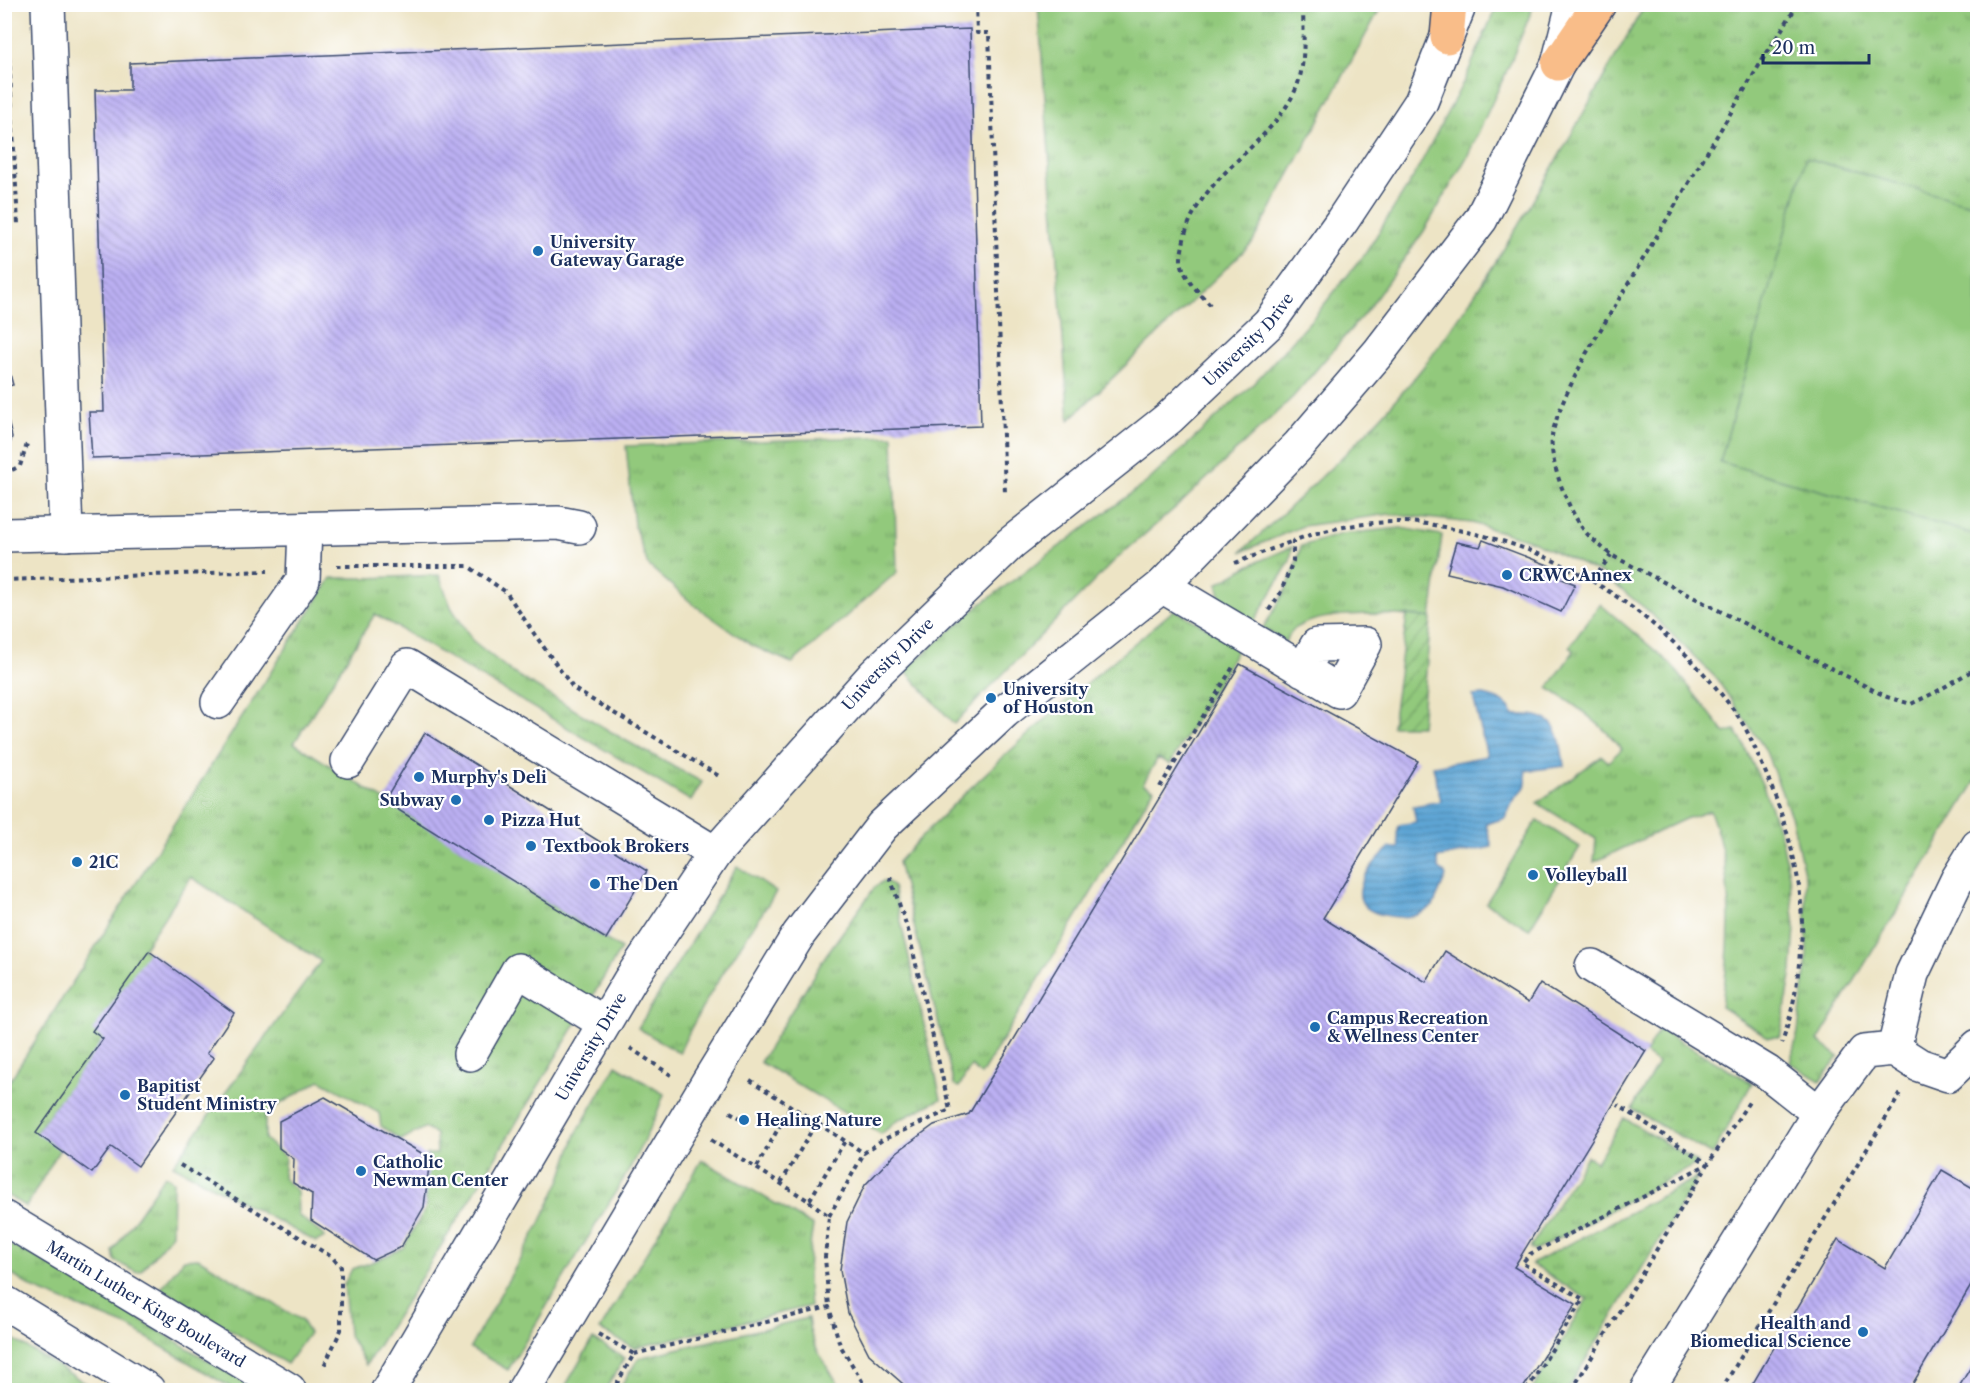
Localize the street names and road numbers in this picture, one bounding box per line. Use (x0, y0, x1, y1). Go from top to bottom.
street label: University Drive (1199, 289, 1298, 390)
street label: University Drive (837, 613, 938, 714)
street label: University Drive (551, 989, 631, 1104)
street label: Martin Luther King Boulevard (43, 1236, 250, 1372)

